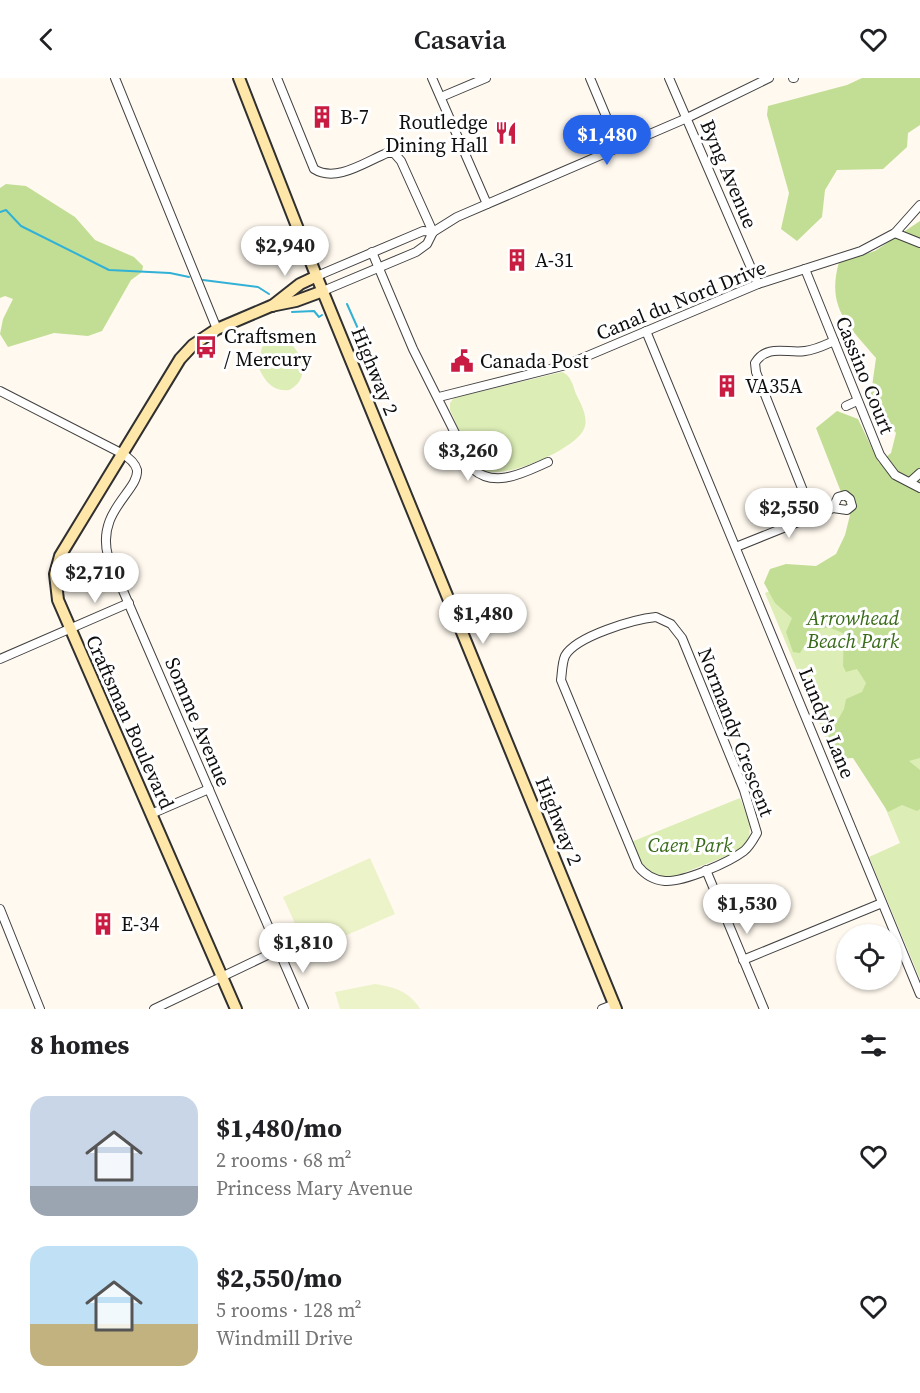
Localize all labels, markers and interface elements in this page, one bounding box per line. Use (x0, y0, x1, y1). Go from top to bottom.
text: Casavia (414, 21, 506, 58)
icon: back (30, 23, 63, 56)
icon: heart (857, 23, 890, 56)
place label: B-7 (340, 103, 369, 131)
building icon: B-7 (309, 104, 335, 130)
place label: Routledge Dining Hall (385, 108, 488, 159)
pin: $1,480 (558, 115, 656, 166)
street label: Byng Avenue (694, 115, 764, 233)
restaurant icon: Routledge Dining Hall (493, 120, 519, 146)
text: $1,480 (577, 120, 637, 148)
pin: $2,940 (236, 226, 334, 277)
text: $2,940 (255, 231, 315, 259)
place label: A-31 (535, 246, 574, 274)
building icon: A-31 (504, 247, 530, 273)
street label: Canal du Nord Drive (592, 253, 770, 347)
street label: Cassino Court (829, 312, 901, 438)
place label: Craftsmen / Mercury (224, 322, 317, 373)
street label: Highway 2 (345, 323, 405, 419)
bus stop icon: Craftsmen / Mercury (193, 334, 219, 360)
place label: Canada Post (480, 347, 589, 375)
public building icon: Canada Post (449, 348, 475, 374)
place label: VA35A (745, 372, 803, 400)
building icon: VA35A (714, 373, 740, 399)
pin: $3,260 (419, 431, 517, 482)
text: $3,260 (438, 436, 498, 464)
pin: $2,550 (740, 488, 838, 539)
text: $2,550 (759, 493, 819, 521)
pin: $2,710 (46, 553, 144, 604)
text: $2,710 (65, 558, 125, 586)
pin: $1,480 (434, 594, 532, 645)
text: $1,480 (453, 599, 513, 627)
park label: Arrowhead Beach Park (806, 604, 900, 655)
street label: Craftsman Boulevard (79, 630, 181, 814)
street label: Normandy Crescent (691, 644, 781, 821)
street label: Somme Avenue (158, 653, 238, 791)
street label: Lundy's Lane (792, 663, 862, 783)
street label: Highway 2 (529, 773, 589, 869)
park label: Caen Park (648, 831, 733, 859)
pin: $1,530 (698, 884, 796, 935)
text: $1,530 (717, 889, 777, 917)
place label: E-34 (121, 910, 159, 938)
building icon: E-34 (90, 911, 116, 937)
pin: $1,810 (254, 923, 352, 974)
map controls (836, 924, 902, 990)
button: locate (836, 924, 902, 990)
text: $1,810 (273, 928, 333, 956)
text: 8 homes (30, 1027, 129, 1063)
icon: filters (857, 1029, 890, 1062)
text: $1,480/mo (216, 1110, 342, 1146)
icon: home (78, 1120, 150, 1192)
icon: heart (857, 1140, 890, 1173)
text: 2 rooms · 68 m² (216, 1146, 352, 1174)
text: Princess Mary Avenue (216, 1174, 413, 1202)
text: $2,550/mo (216, 1260, 342, 1296)
icon: home (78, 1270, 150, 1342)
icon: heart (857, 1290, 890, 1323)
text: 5 rooms · 128 m² (216, 1296, 362, 1324)
text: Windmill Drive (216, 1324, 353, 1352)

